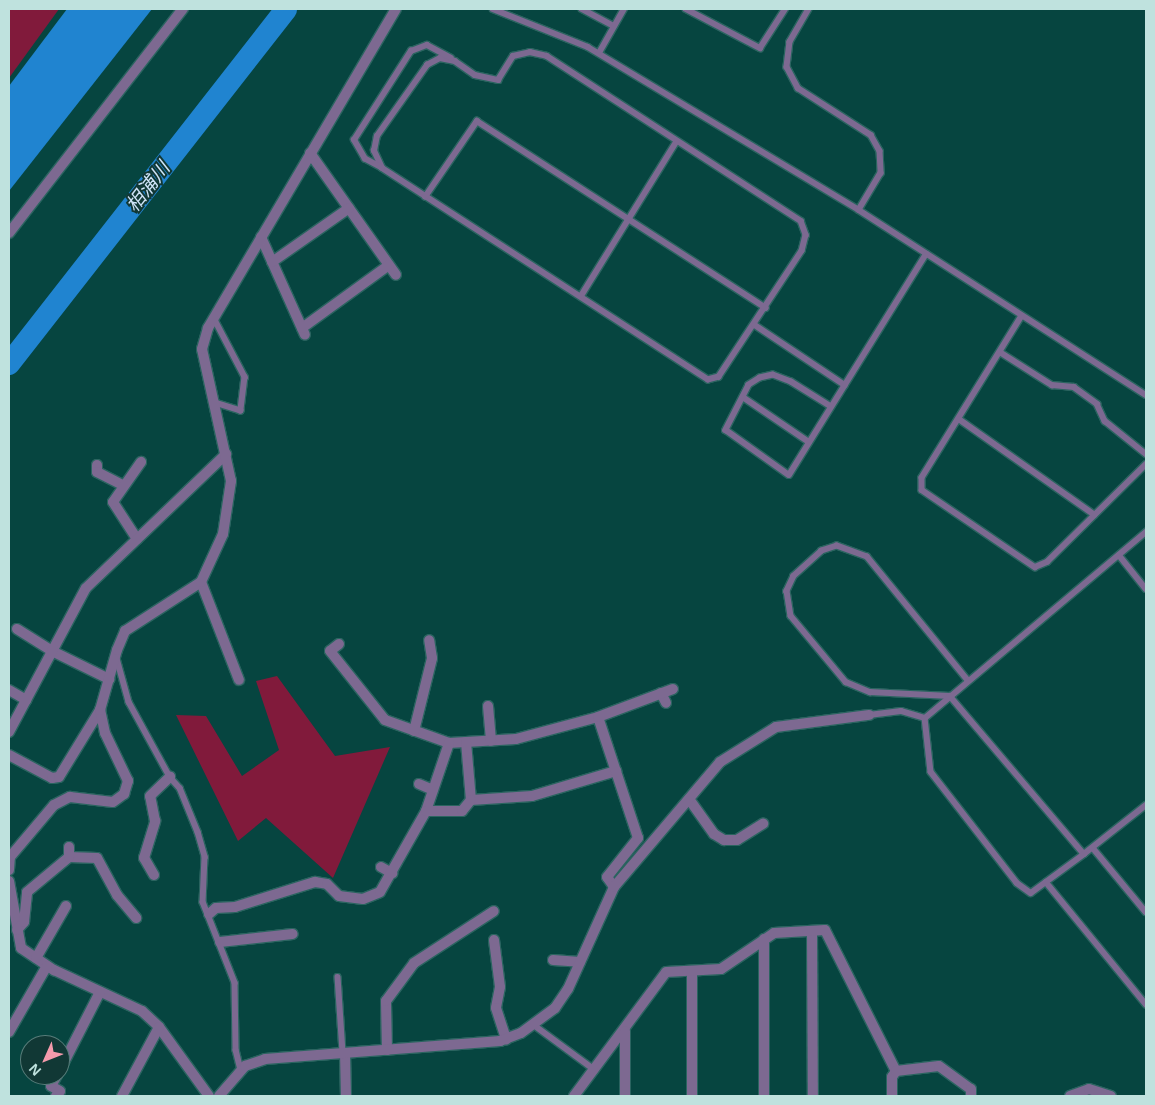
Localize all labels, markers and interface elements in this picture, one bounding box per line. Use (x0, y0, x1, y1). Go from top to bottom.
water label: 相浦川 (121, 158, 175, 216)
north arrow (20, 1035, 70, 1085)
text: N (26, 1061, 44, 1079)

